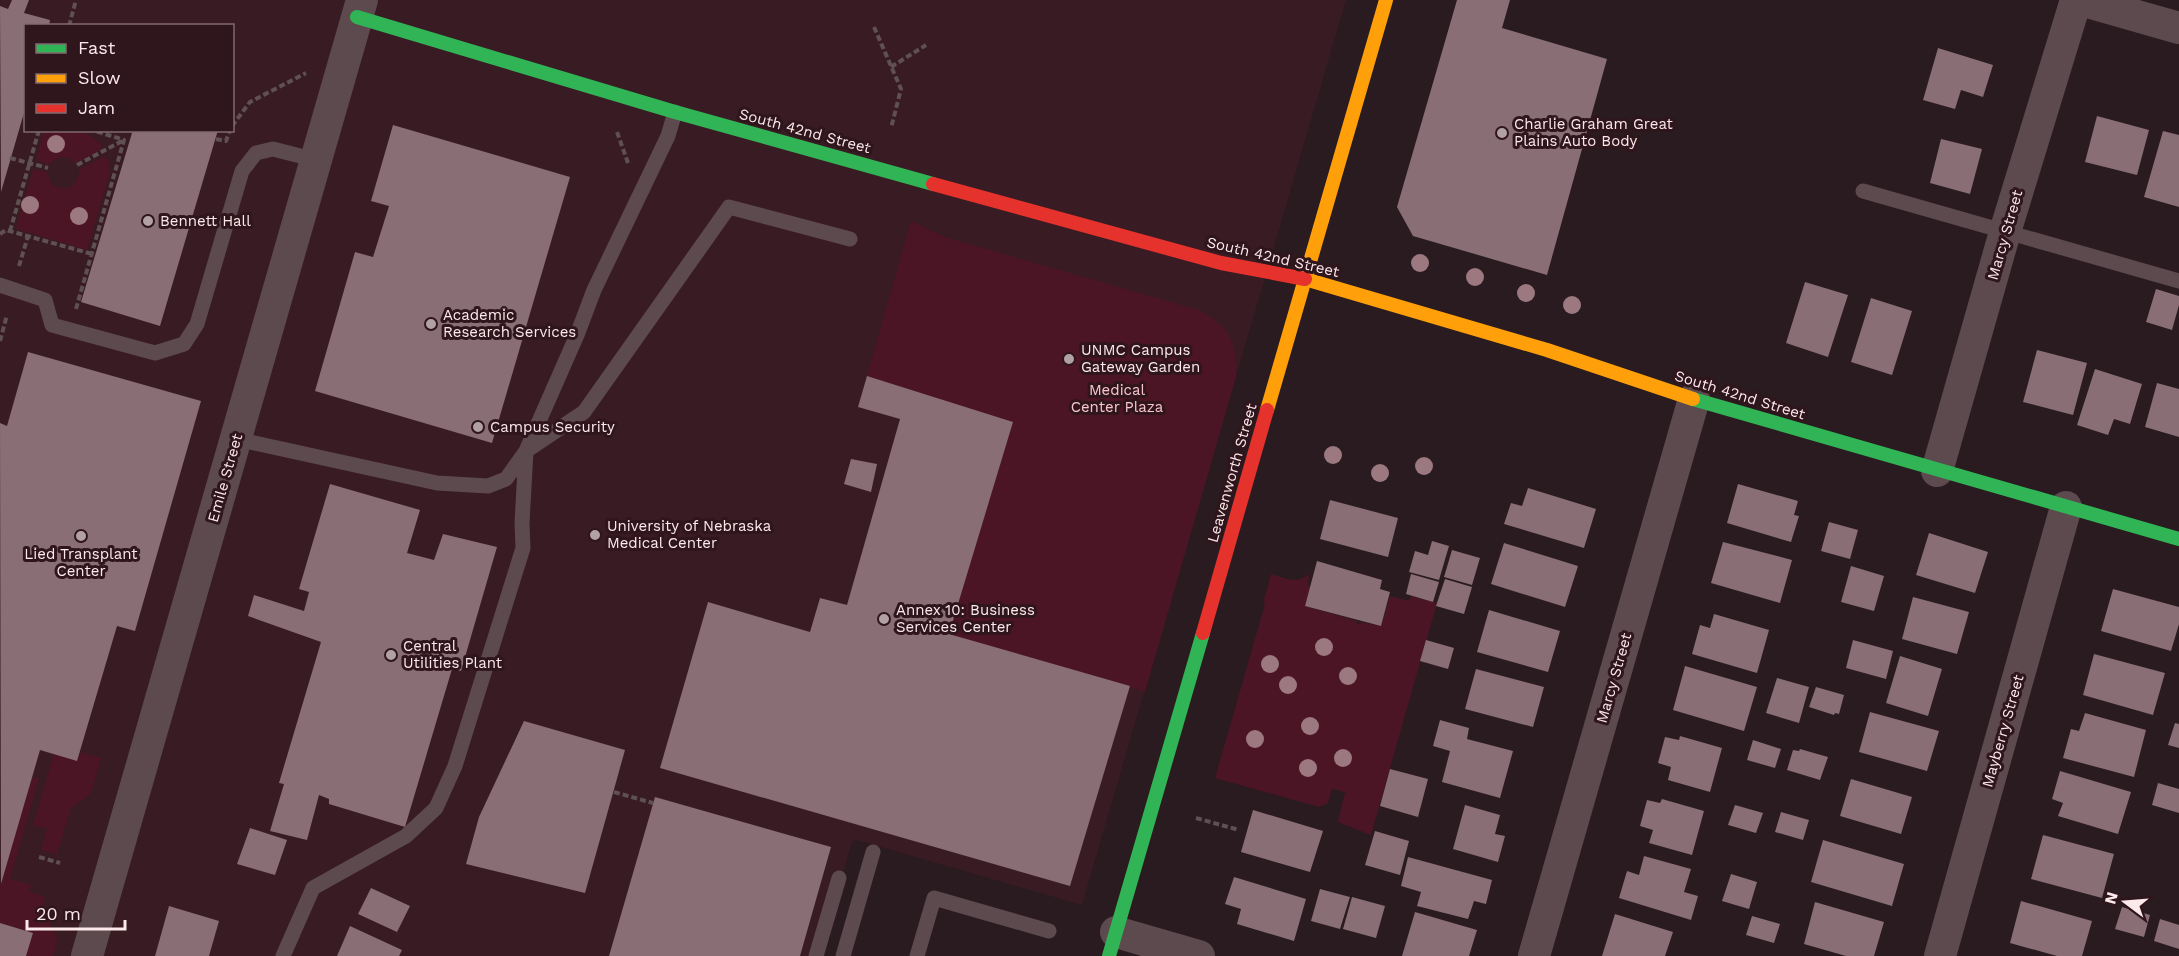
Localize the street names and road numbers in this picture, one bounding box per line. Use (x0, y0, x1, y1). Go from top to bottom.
street label: South 42nd Street (737, 105, 873, 157)
street label: Marcy Street (1984, 187, 2027, 282)
street label: South 42nd Street (1205, 233, 1342, 281)
street label: South 42nd Street (1673, 367, 1808, 424)
street label: Leavenworth Street (1203, 401, 1261, 545)
street label: Emile Street (204, 431, 246, 524)
street label: Marcy Street (1593, 630, 1636, 725)
street label: Mayberry Street (1978, 672, 2028, 789)

